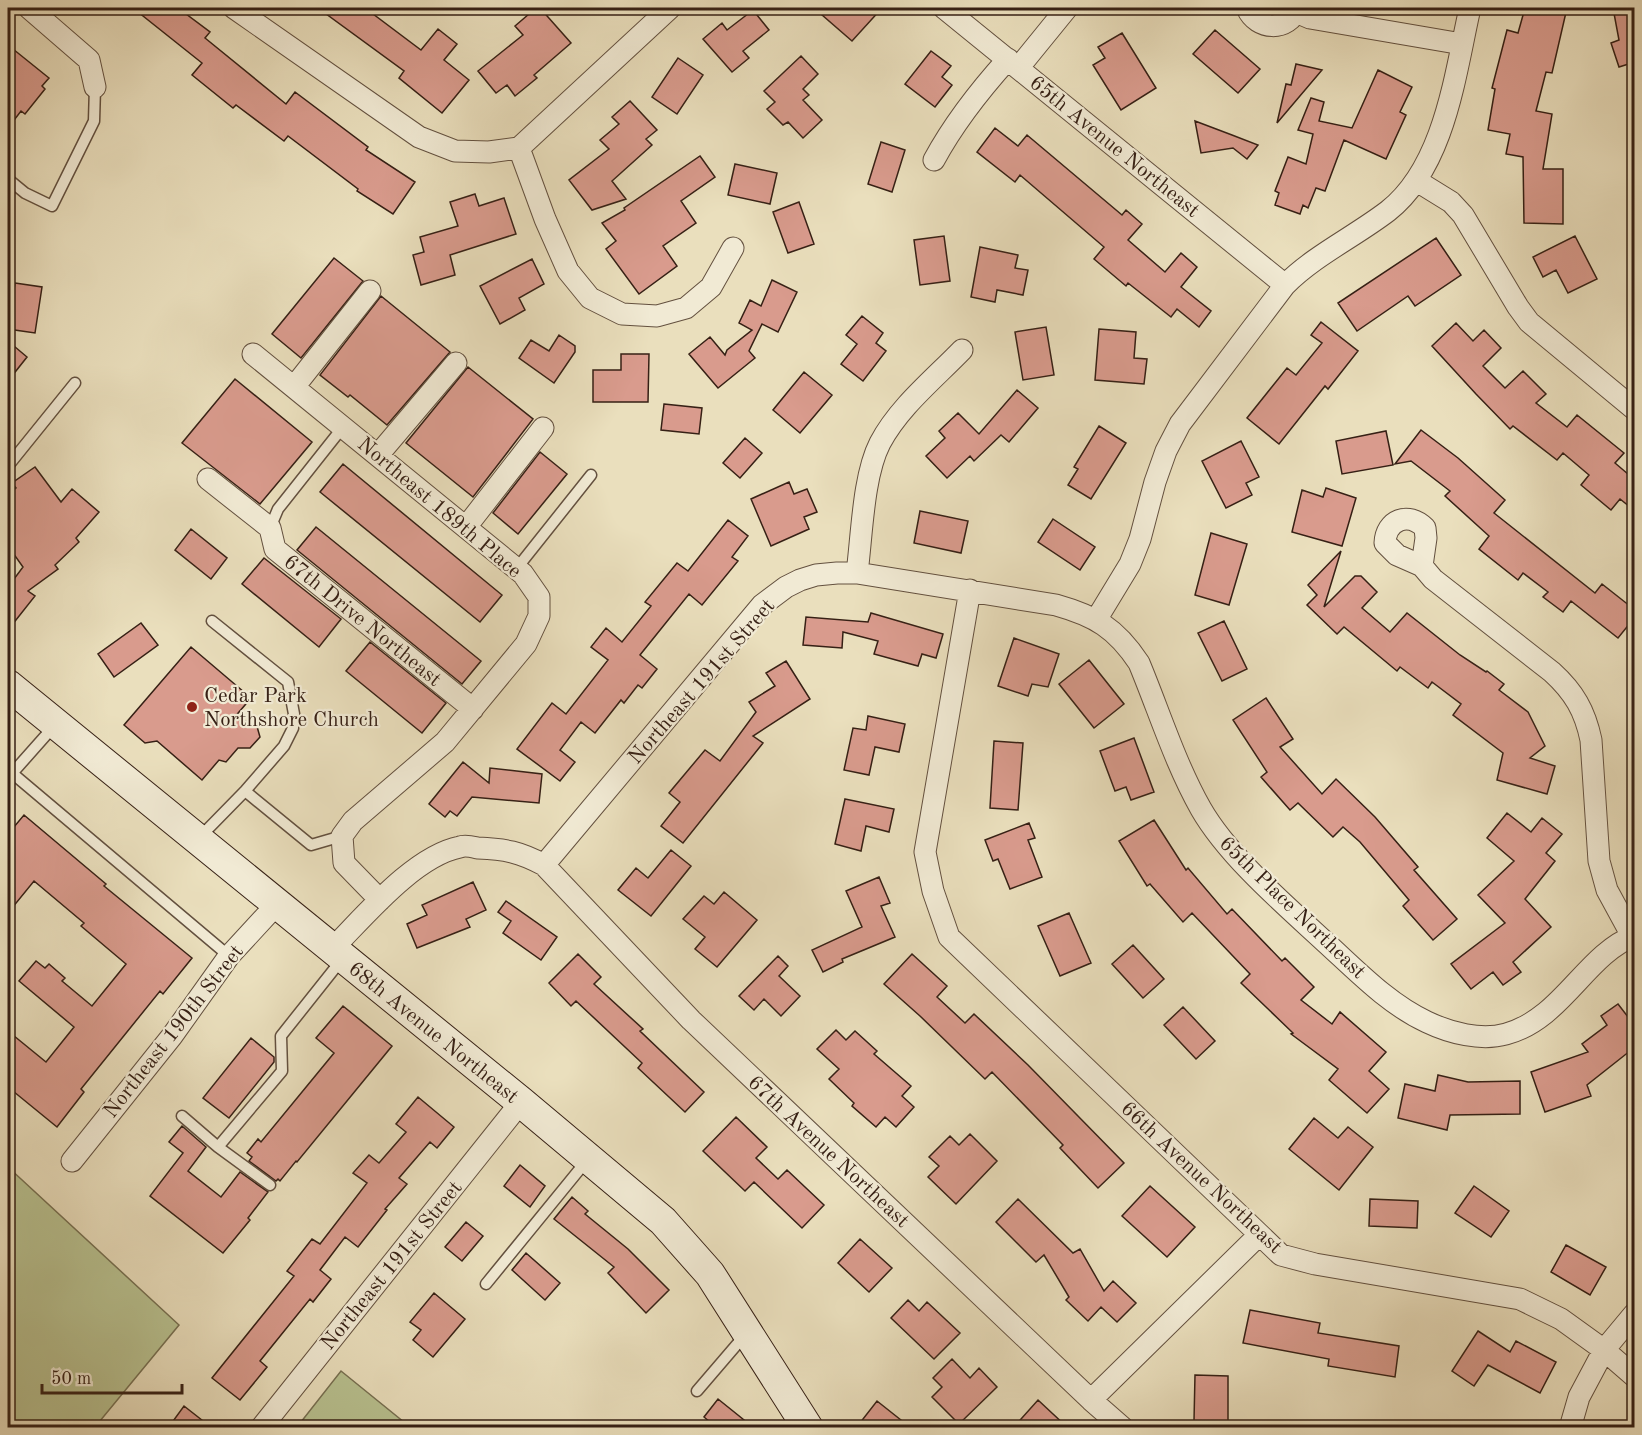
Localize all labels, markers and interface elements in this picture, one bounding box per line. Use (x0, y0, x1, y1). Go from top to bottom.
street label: 65th Avenue Northeast (1025, 72, 1203, 222)
street label: Northeast 189th Place (353, 434, 525, 583)
street label: 67th Drive Northeast (279, 551, 445, 691)
street label: Northeast 191st Street (625, 596, 779, 768)
place label: Cedar Park Northshore Church (204, 686, 379, 731)
marker: Cedar Park Northshore Church (185, 700, 199, 714)
street label: 65th Place Northeast (1215, 833, 1369, 983)
street label: Northeast 190th Street (100, 941, 248, 1122)
street label: 68th Avenue Northeast (344, 958, 522, 1108)
street label: 67th Avenue Northeast (743, 1072, 913, 1232)
street label: 66th Avenue Northeast (1116, 1098, 1286, 1258)
street label: Northeast 191st Street (318, 1177, 467, 1354)
scale bar (42, 1357, 182, 1395)
text: 50 m (51, 1370, 91, 1388)

